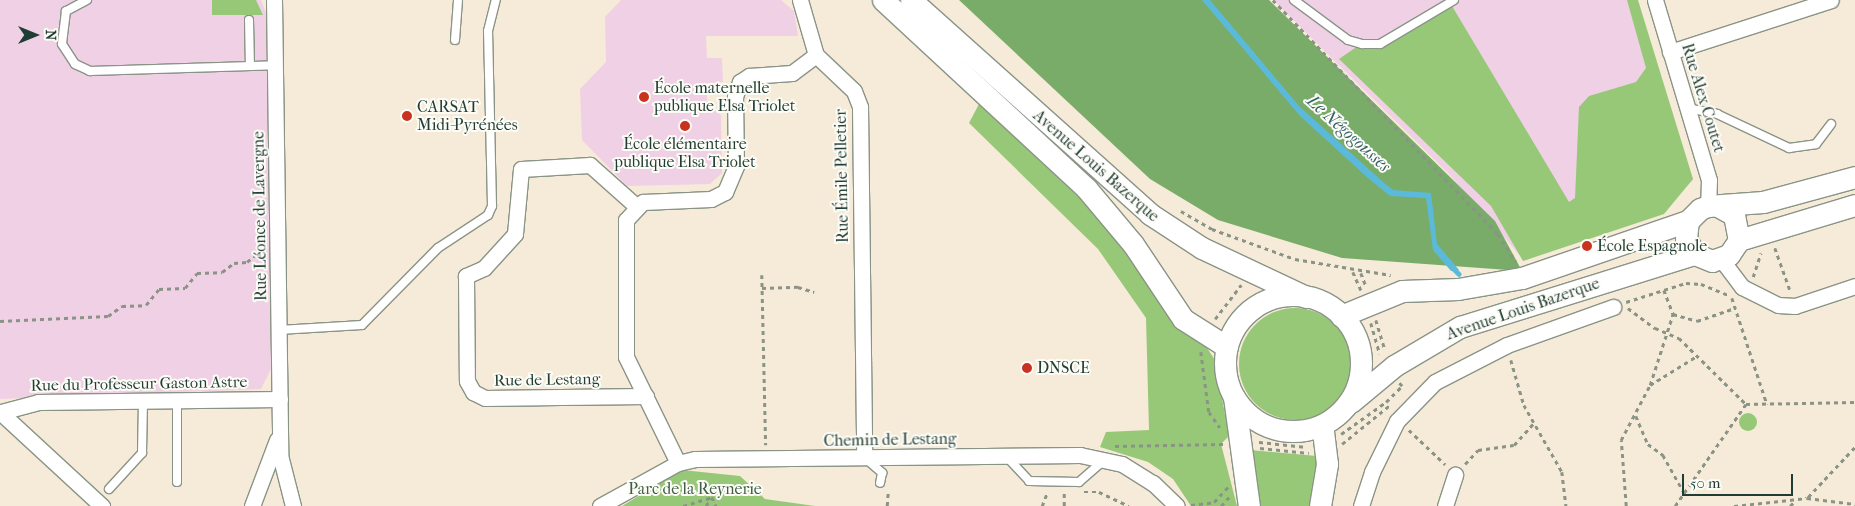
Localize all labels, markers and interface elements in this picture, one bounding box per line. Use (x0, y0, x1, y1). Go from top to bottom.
north arrow (10, 10, 60, 60)
text: N (42, 30, 59, 40)
street label: Rue Alex Coutet (1677, 41, 1729, 155)
place label: École maternelle publique Elsa Triolet (654, 78, 795, 116)
marker: École maternelle publique Elsa Triolet (638, 91, 650, 103)
water label: Le Négogousses (1302, 91, 1394, 177)
place label: CARSAT Midi-Pyrénées (417, 97, 518, 135)
street label: Avenue Louis Bazerque (1029, 106, 1163, 226)
street label: Rue Émile Pelletier (831, 109, 853, 243)
marker: CARSAT Midi-Pyrénées (401, 110, 413, 122)
marker: École élémentaire publique Elsa Triolet (679, 120, 691, 132)
street label: Rue Léonce de Lavergne (249, 131, 271, 301)
place label: École élémentaire publique Elsa Triolet (614, 134, 756, 172)
place label: École Espagnole (1597, 236, 1707, 256)
marker: École Espagnole (1581, 240, 1593, 252)
street label: Avenue Louis Bazerque (1444, 274, 1602, 344)
place label: DNSCE (1037, 358, 1090, 378)
marker: DNSCE (1021, 362, 1033, 374)
street label: Rue de Lestang (494, 369, 600, 391)
street label: Rue du Professeur Gaston Astre (30, 373, 248, 395)
street label: Chemin de Lestang (823, 429, 957, 451)
scale bar (1685, 464, 1796, 496)
text: 50 m (1690, 474, 1720, 492)
park label: Parc de la Reynerie (628, 479, 762, 499)

